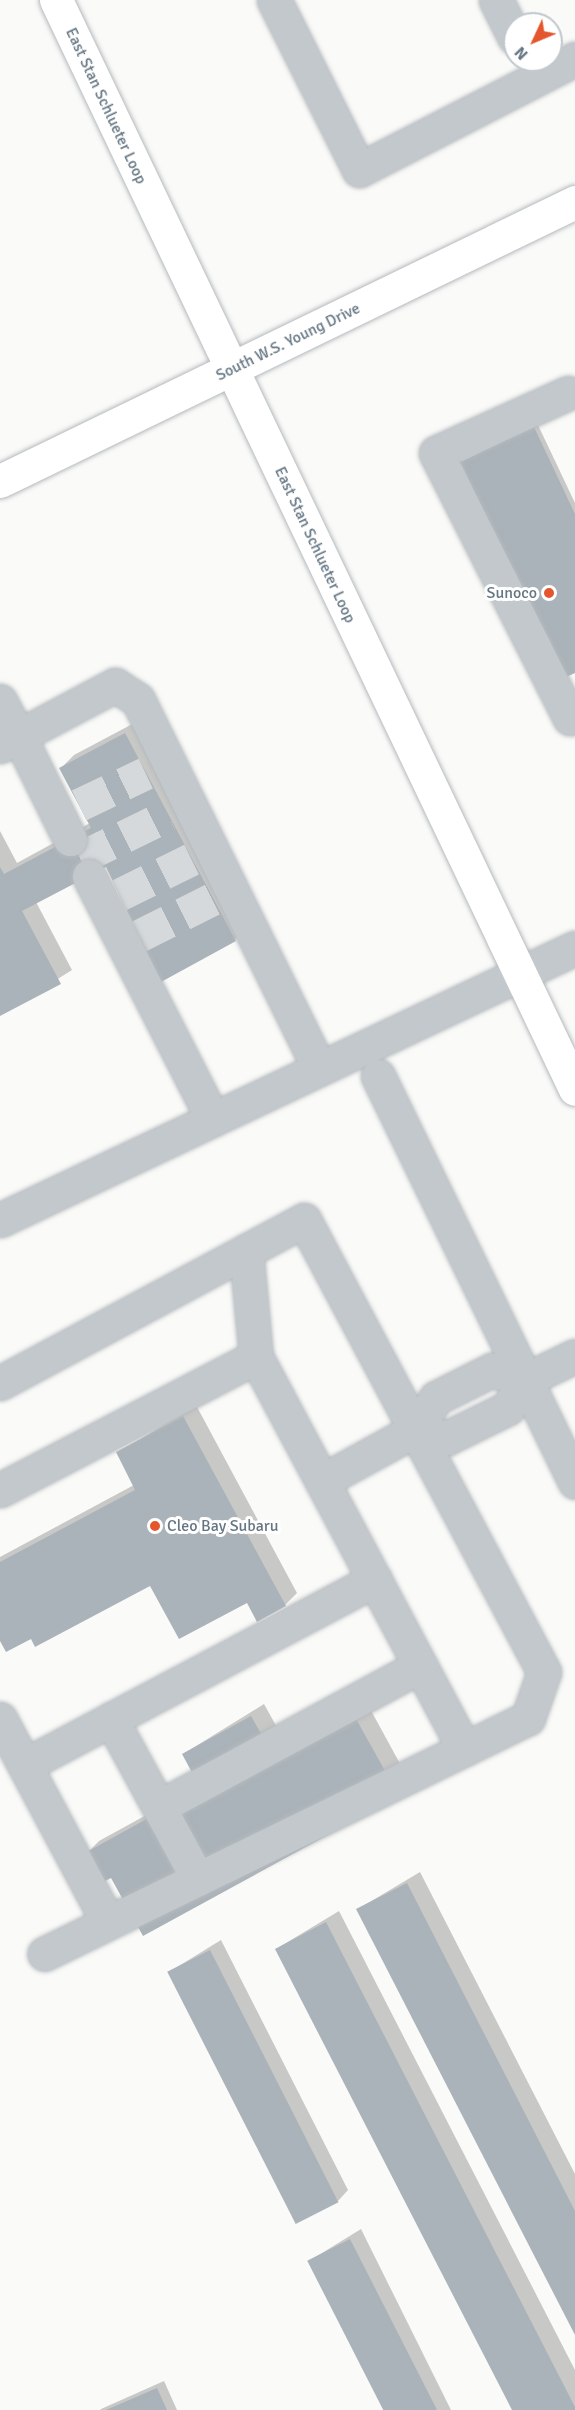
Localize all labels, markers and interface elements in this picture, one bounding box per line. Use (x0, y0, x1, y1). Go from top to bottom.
north arrow (503, 12, 563, 72)
street label: East Stan Schlueter Loop (61, 25, 151, 187)
text: N (510, 42, 533, 64)
street label: South W.S. Young Drive (213, 299, 363, 385)
street label: East Stan Schlueter Loop (270, 464, 360, 626)
place label: Sunoco (487, 583, 537, 603)
marker: Sunoco (542, 586, 556, 600)
place label: Cleo Bay Subaru (167, 1516, 278, 1536)
marker: Cleo Bay Subaru (148, 1519, 162, 1533)

